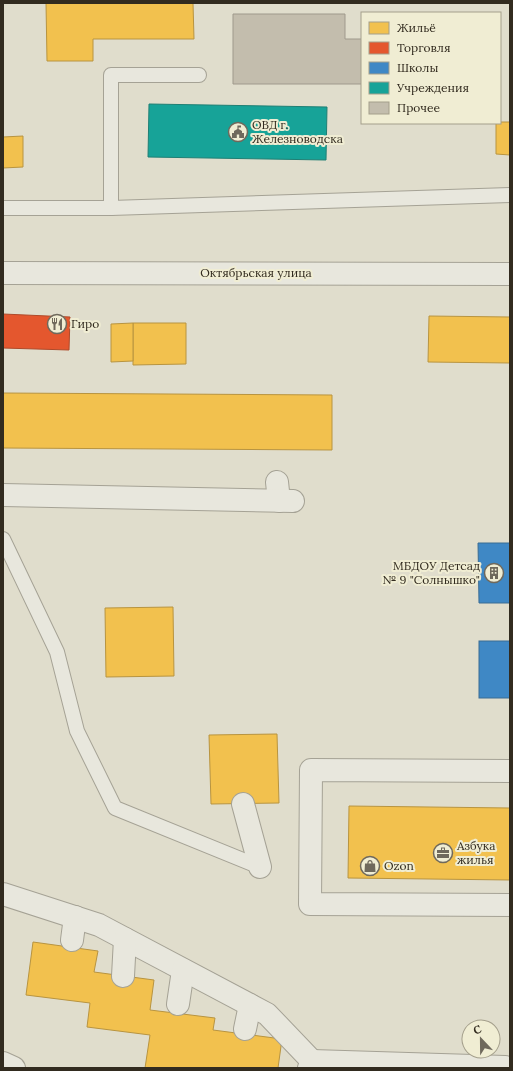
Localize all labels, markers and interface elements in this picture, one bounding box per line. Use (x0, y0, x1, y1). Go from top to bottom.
legend (361, 12, 501, 124)
text: Жильё (397, 20, 436, 35)
text: Торговля (397, 40, 450, 55)
text: Школы (397, 60, 438, 75)
text: Учреждения (396, 80, 469, 95)
text: Прочее (397, 100, 440, 115)
place label: ОВД г. Железноводска (252, 117, 343, 146)
public building icon: ОВД г. Железноводска (227, 121, 249, 143)
street label: Октябрьская улица (200, 265, 312, 280)
restaurant icon: Гиро (46, 313, 68, 335)
place label: Гиро (71, 316, 99, 331)
place label: МБДОУ Детсад № 9 "Солнышко" (382, 558, 480, 587)
building icon: МБДОУ Детсад № 9 "Солнышко" (483, 562, 505, 584)
place label: Азбука жилья (456, 838, 495, 867)
office icon: Азбука жилья (432, 842, 454, 864)
shop icon: Ozon (359, 855, 381, 877)
place label: Ozon (384, 858, 414, 873)
north arrow (461, 1019, 501, 1059)
text: С (471, 1022, 484, 1038)

